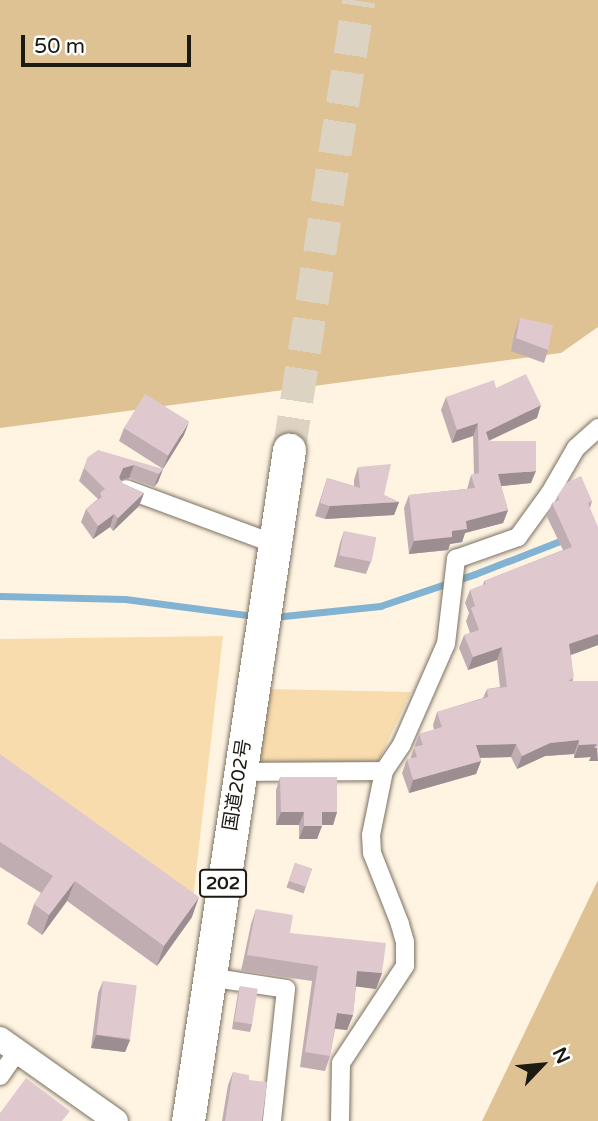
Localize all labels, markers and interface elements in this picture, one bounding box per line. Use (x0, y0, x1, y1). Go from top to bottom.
scale bar (24, 21, 194, 65)
text: 50 m (34, 34, 85, 59)
street label: 国道202号 (219, 737, 257, 833)
road number: 202 (198, 868, 248, 898)
north arrow (507, 1030, 577, 1100)
text: N (548, 1044, 574, 1067)

